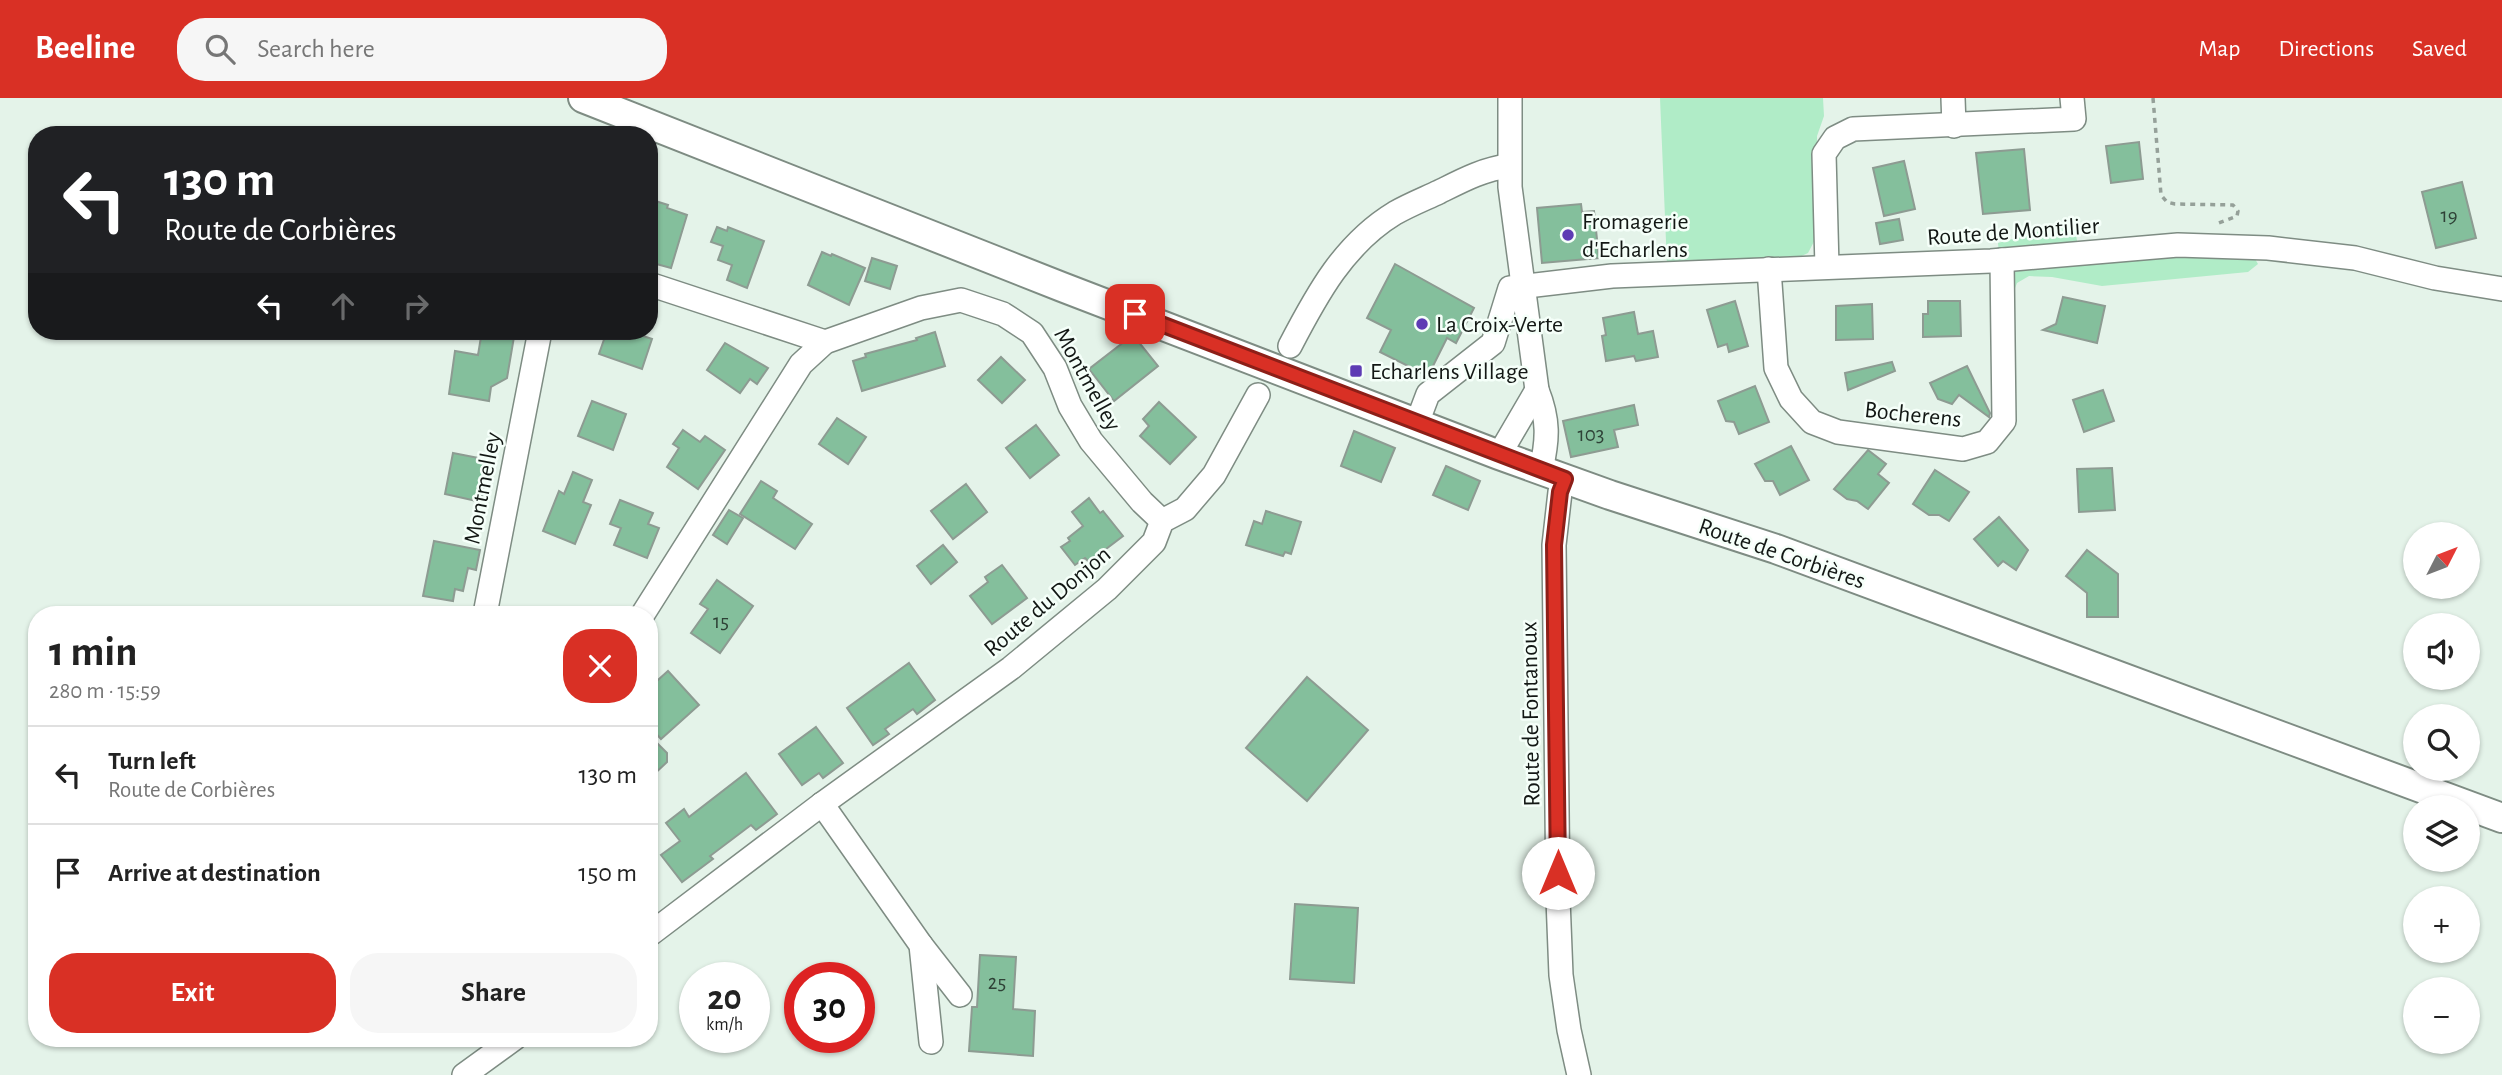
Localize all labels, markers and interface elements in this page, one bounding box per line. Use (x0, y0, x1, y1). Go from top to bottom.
search box (177, 18, 667, 81)
icon: search (201, 30, 239, 68)
text: Beeline (35, 32, 135, 65)
text: Search here (257, 36, 375, 62)
text: Map (2198, 37, 2240, 61)
text: Directions (2278, 37, 2374, 61)
text: Saved (2412, 37, 2467, 61)
icon: left (49, 154, 140, 245)
text: 130 m (164, 156, 275, 205)
house number: 19 (2440, 205, 2458, 226)
place label: Fromagerie d'Echarlens (1582, 210, 1688, 262)
text: Route de Corbières (164, 214, 397, 246)
street label: Route de Montilier (1926, 214, 2100, 250)
marker: Fromagerie d'Echarlens (1560, 227, 1576, 243)
pin (1105, 284, 1165, 344)
icon: left (251, 287, 289, 325)
icon: ahead (324, 287, 362, 325)
icon: right (397, 287, 435, 325)
icon: arrive (1116, 295, 1154, 333)
place label: La Croix-Verte (1436, 313, 1563, 337)
marker: La Croix-Verte (1414, 316, 1430, 332)
street label: Montmelley (1049, 324, 1125, 435)
place label: Echarlens Village (1370, 360, 1529, 384)
marker: Echarlens Village (1348, 363, 1364, 379)
street label: Bocherens (1863, 398, 1963, 432)
house number: 103 (1578, 424, 1604, 445)
street label: Montmelley (460, 430, 506, 546)
street label: Route de Corbières (1695, 514, 1868, 594)
north arrow (2403, 522, 2480, 598)
map controls (2403, 522, 2480, 1054)
street label: Route du Donjon (980, 542, 1116, 661)
house number: 15 (713, 611, 729, 632)
button: sound (2403, 613, 2480, 690)
street label: Route de Fontanoux (1517, 621, 1545, 807)
button: close (563, 629, 637, 703)
text: 1 min (49, 631, 138, 673)
text: 280 m · 15:59 (49, 680, 161, 703)
button: search (2403, 704, 2480, 781)
text: Turn left (108, 748, 196, 774)
icon: left (49, 756, 87, 794)
text: 130 m (579, 762, 637, 788)
text: Route de Corbières (108, 779, 275, 802)
button: layers (2403, 795, 2480, 872)
position arrow (1521, 836, 1595, 910)
icon: arrive (49, 854, 87, 892)
text: Arrive at destination (108, 860, 321, 886)
text: 150 m (578, 860, 637, 886)
button: + (2403, 886, 2480, 963)
button: Exit (49, 953, 336, 1033)
button: Share (350, 953, 637, 1033)
speed limit sign: 30 (784, 962, 875, 1053)
house number: 25 (988, 972, 1006, 993)
button: − (2403, 977, 2480, 1054)
text: 20 (707, 981, 742, 1016)
text: km/h (706, 1016, 743, 1034)

